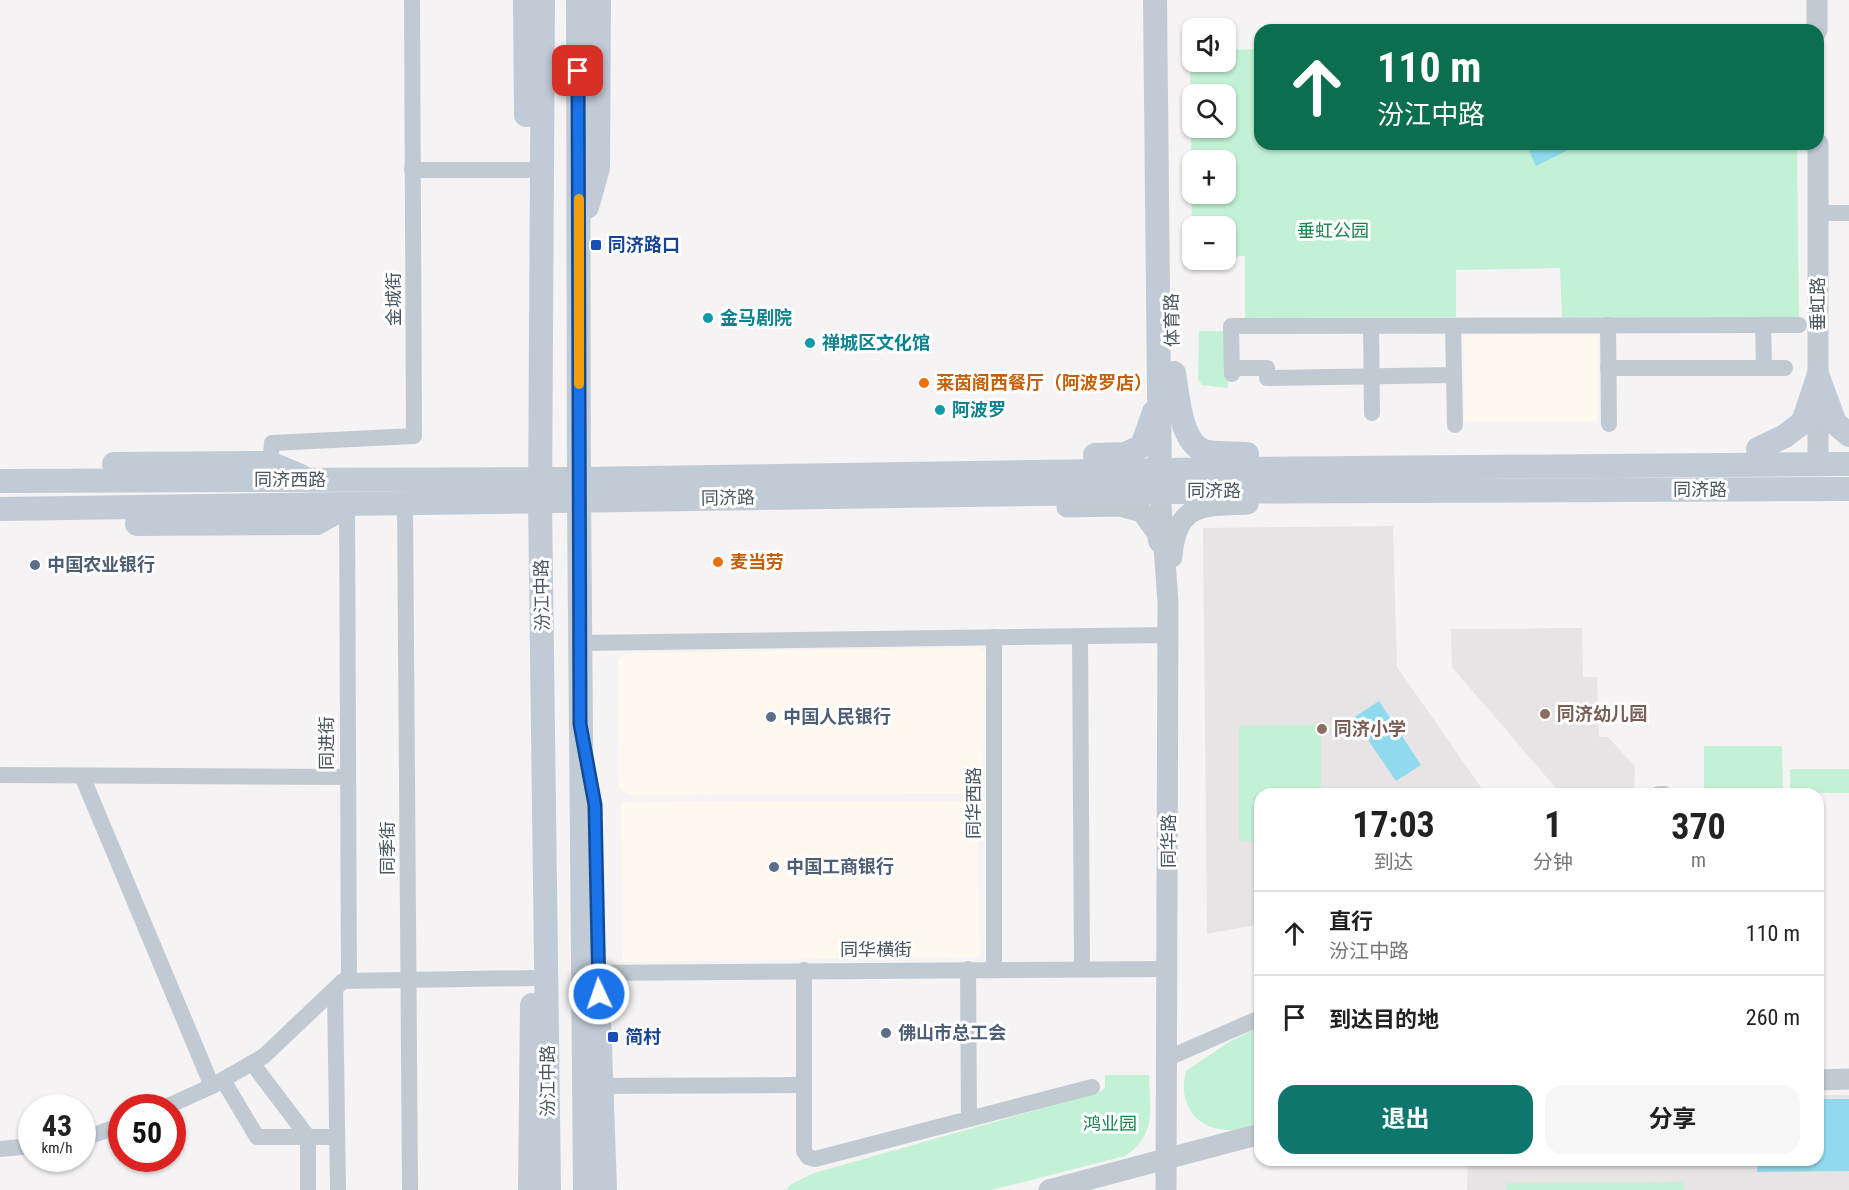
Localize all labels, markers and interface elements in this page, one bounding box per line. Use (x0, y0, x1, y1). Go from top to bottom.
map controls (1182, 18, 1236, 270)
button: sound (1182, 18, 1236, 72)
text: 110 m (1377, 43, 1482, 92)
pin (552, 45, 603, 96)
icon: ahead (1278, 48, 1356, 126)
icon: arrive (561, 54, 594, 87)
button: search (1182, 84, 1236, 138)
text: 汾江中路 (1377, 99, 1485, 131)
button: + (1182, 150, 1236, 204)
button: − (1182, 216, 1236, 270)
park label: 垂虹公园 (1297, 220, 1369, 241)
place label: 同济路口 (608, 234, 680, 255)
marker: 同济路口 (589, 238, 603, 252)
street label: 金城街 (383, 272, 404, 326)
street label: 垂虹路 (1807, 277, 1828, 331)
street label: 体育路 (1161, 293, 1182, 347)
place label: 金马剧院 (720, 307, 792, 328)
marker: 金马剧院 (701, 311, 715, 325)
place label: 禅城区文化馆 (822, 332, 930, 353)
marker: 禅城区文化馆 (803, 336, 817, 350)
place label: 莱茵阁西餐厅（阿波罗店） (936, 372, 1152, 393)
marker: 莱茵阁西餐厅（阿波罗店） (917, 376, 931, 390)
place label: 阿波罗 (952, 399, 1006, 420)
marker: 阿波罗 (933, 403, 947, 417)
street label: 同济西路 (254, 469, 326, 490)
street label: 同济路 (1673, 479, 1727, 500)
street label: 同济路 (1187, 480, 1241, 501)
street label: 同济路 (701, 487, 755, 508)
place label: 麦当劳 (730, 551, 784, 572)
place label: 中国农业银行 (47, 554, 155, 575)
marker: 麦当劳 (711, 555, 725, 569)
marker: 中国农业银行 (28, 558, 42, 572)
street label: 汾江中路 (530, 559, 553, 631)
place label: 同济幼儿园 (1557, 703, 1647, 724)
place label: 中国人民银行 (783, 706, 891, 727)
marker: 同济幼儿园 (1538, 707, 1552, 721)
marker: 中国人民银行 (764, 710, 778, 724)
street label: 同进街 (316, 716, 337, 770)
place label: 同济小学 (1334, 718, 1406, 739)
marker: 同济小学 (1315, 722, 1329, 736)
street label: 同华西路 (963, 767, 984, 839)
text: 17:03 (1352, 804, 1435, 846)
text: 1 (1544, 804, 1562, 846)
text: 370 (1671, 806, 1726, 848)
street label: 同华路 (1158, 814, 1179, 868)
street label: 同季街 (377, 821, 398, 875)
text: m (1691, 848, 1706, 872)
text: 到达 (1374, 850, 1414, 874)
text: 分钟 (1533, 850, 1573, 874)
place label: 中国工商银行 (786, 856, 894, 877)
marker: 中国工商银行 (767, 860, 781, 874)
text: 直行 (1329, 909, 1373, 934)
icon: ahead (1278, 917, 1311, 950)
text: 110 m (1746, 921, 1800, 946)
street label: 同华横街 (840, 939, 912, 960)
text: 汾江中路 (1329, 939, 1409, 963)
position arrow (567, 962, 631, 1026)
icon: arrive (1278, 1001, 1311, 1034)
text: 260 m (1746, 1005, 1800, 1030)
text: 到达目的地 (1329, 1007, 1439, 1032)
place label: 佛山市总工会 (898, 1022, 1006, 1043)
place label: 简村 (625, 1026, 661, 1047)
marker: 佛山市总工会 (879, 1026, 893, 1040)
marker: 简村 (606, 1030, 620, 1044)
street label: 汾江中路 (537, 1045, 558, 1117)
button: 退出 (1278, 1085, 1533, 1154)
button: 分享 (1545, 1085, 1800, 1154)
speed limit sign: 50 (108, 1094, 186, 1172)
text: 43 (42, 1108, 72, 1143)
park label: 鸿业园 (1083, 1113, 1137, 1134)
text: km/h (42, 1139, 72, 1157)

